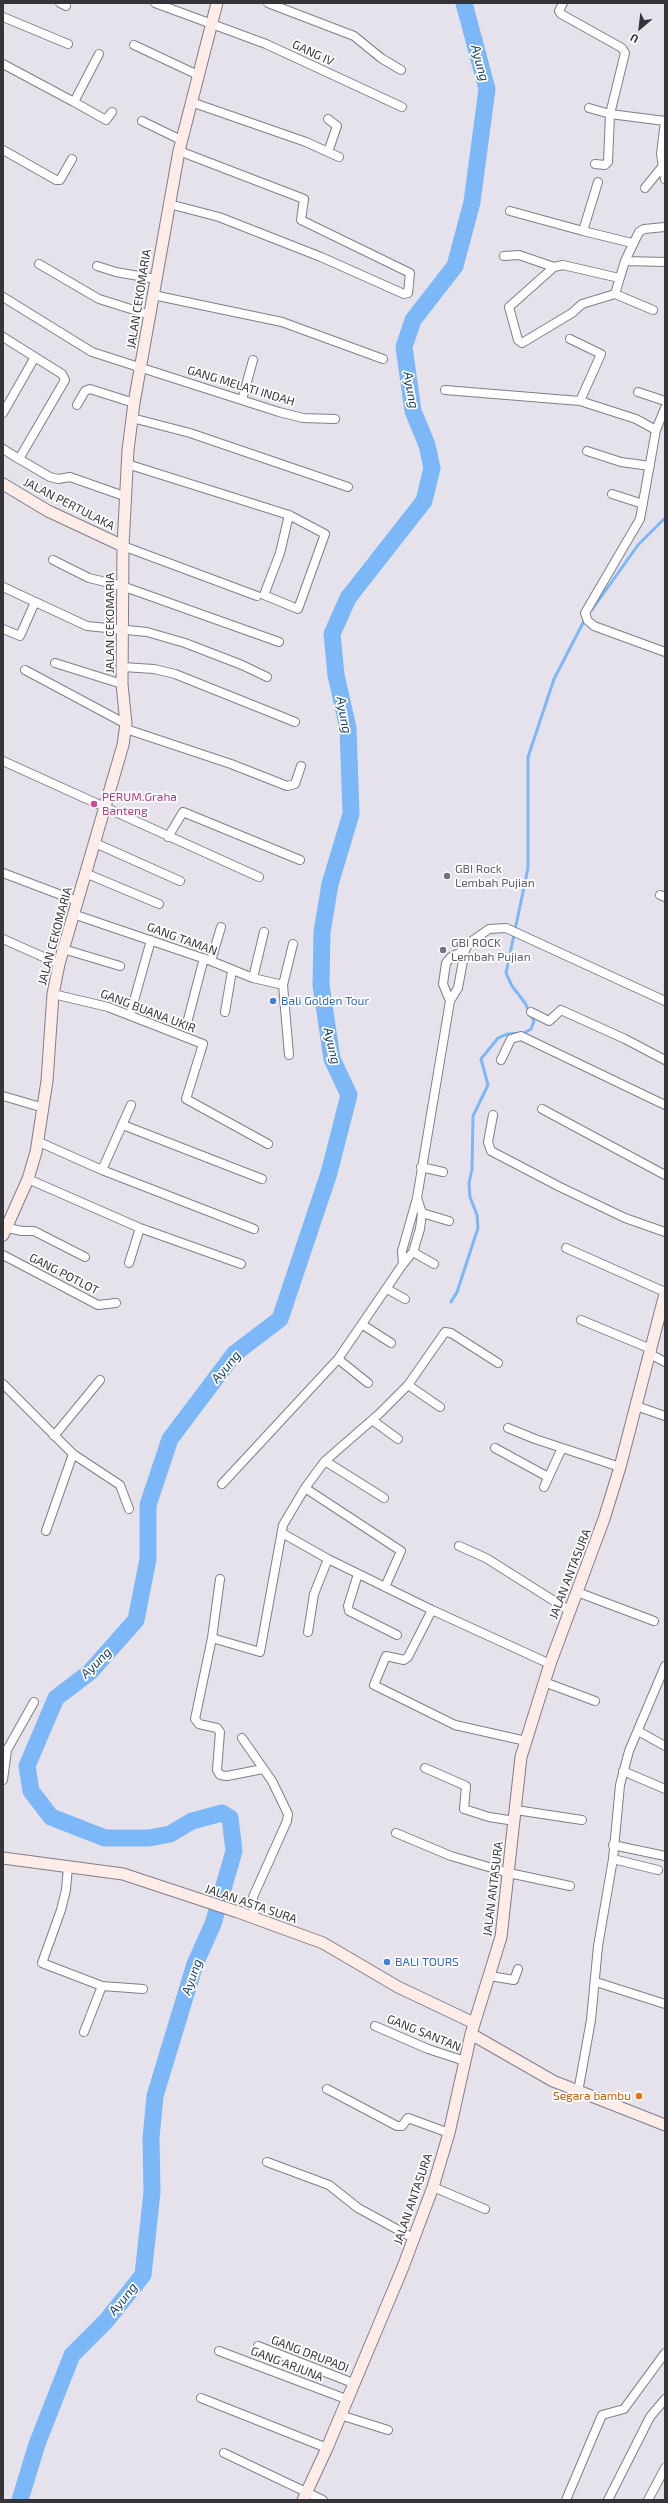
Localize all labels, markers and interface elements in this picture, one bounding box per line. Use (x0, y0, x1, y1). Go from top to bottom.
north arrow (620, 8, 660, 48)
text: U (628, 32, 641, 47)
street label: GANG IV (290, 37, 336, 69)
water label: Ayung (468, 43, 492, 83)
street label: JALAN CEKOMARIA (124, 248, 154, 350)
street label: GANG MELATI INDAH (186, 363, 296, 409)
water label: Ayung (400, 370, 422, 410)
street label: JALAN PERTULAKA (21, 475, 117, 533)
street label: JALAN CEKOMARIA (103, 573, 117, 673)
water label: Ayung (333, 695, 355, 735)
place label: PERUM.Graha Banteng (102, 790, 177, 818)
marker: PERUM.Graha Banteng (89, 799, 99, 809)
place label: GBI Rock Lembah Pujian (455, 862, 535, 890)
marker: GBI Rock Lembah Pujian (442, 871, 452, 881)
street label: JALAN CEKOMARIA (35, 885, 75, 987)
street label: GANG TAMAN (145, 920, 219, 958)
place label: GBI ROCK Lembah Pujian (451, 936, 531, 964)
marker: GBI ROCK Lembah Pujian (438, 945, 448, 955)
street label: GANG BUANA UKIR (98, 986, 198, 1036)
place label: Bali Golden Tour (281, 994, 369, 1008)
marker: Bali Golden Tour (268, 996, 278, 1006)
water label: Ayung (320, 1026, 344, 1066)
street label: GANG POTLOT (27, 1250, 101, 1298)
water label: Ayung (208, 1348, 244, 1386)
street label: JALAN ANTASURA (546, 1527, 594, 1621)
water label: Ayung (77, 1644, 115, 1682)
street label: JALAN ANTASURA (480, 1841, 506, 1937)
street label: JALAN ASTA SURA (203, 1881, 299, 1927)
place label: BALI TOURS (395, 1955, 459, 1969)
water label: Ayung (179, 1957, 205, 1997)
marker: BALI TOURS (382, 1957, 392, 1967)
street label: GANG SANTAN (385, 2012, 463, 2054)
place label: Segara bambu (553, 2089, 631, 2103)
marker: Segara bambu (634, 2091, 644, 2101)
street label: JALAN ANTASURA (391, 2151, 435, 2247)
water label: Ayung (105, 2280, 141, 2318)
street label: GANG DRUPADI (269, 2333, 351, 2375)
street label: GANG ARJUNA (249, 2344, 325, 2384)

